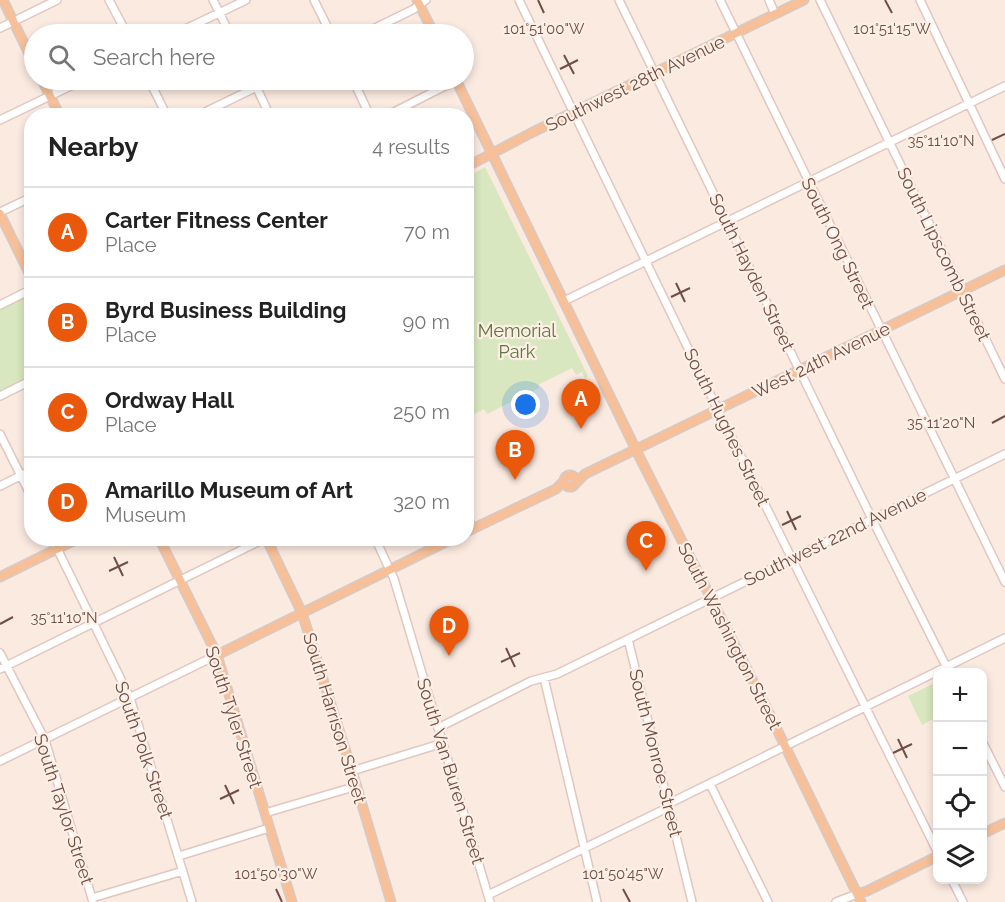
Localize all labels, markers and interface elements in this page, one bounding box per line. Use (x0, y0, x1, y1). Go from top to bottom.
text: 101°51'00"W (504, 20, 585, 38)
text: 101°51'15"W (853, 20, 931, 38)
search box (24, 24, 474, 90)
street label: Southwest 28th Avenue (542, 30, 728, 136)
icon: search (45, 41, 78, 74)
text: Search here (93, 44, 215, 70)
text: Nearby (48, 132, 138, 162)
text: 35°11'10"N (907, 132, 975, 150)
text: 4 results (372, 135, 450, 159)
street label: South Lipscomb Street (893, 164, 995, 344)
street label: South Ong Street (797, 174, 879, 312)
street label: South Hayden Street (705, 190, 799, 354)
text: Carter Fitness Center (105, 207, 328, 233)
text: A (61, 220, 74, 244)
text: 70 m (404, 220, 450, 244)
text: Place (105, 233, 156, 257)
text: Byrd Business Building (105, 297, 346, 323)
text: B (61, 310, 74, 334)
text: 90 m (403, 310, 450, 334)
street label: West 24th Avenue (749, 317, 894, 402)
park label: Memorial Park (478, 320, 556, 362)
text: Place (105, 323, 156, 347)
street label: South Hughes Street (680, 345, 774, 509)
pin: A (562, 380, 600, 429)
text: Ordway Hall (105, 387, 234, 413)
your location (511, 390, 540, 419)
text: C (61, 400, 74, 424)
text: 250 m (393, 400, 450, 424)
text: Place (105, 413, 156, 437)
text: 35°11'20"N (907, 414, 975, 432)
pin: B (496, 430, 534, 480)
text: Amarillo Museum of Art (105, 477, 353, 503)
street label: Southwest 22nd Avenue (740, 483, 930, 590)
text: D (60, 490, 75, 514)
text: 320 m (393, 490, 450, 514)
text: Museum (105, 503, 186, 527)
pin: C (626, 522, 666, 571)
street label: South Washington Street (674, 539, 786, 733)
pin: D (430, 606, 468, 656)
text: 35°11'10"N (30, 609, 98, 627)
street label: South Harrison Street (299, 630, 371, 806)
street label: South Tyler Street (201, 643, 267, 791)
street label: South Monroe Street (625, 667, 687, 839)
map controls (933, 668, 987, 884)
button: + (933, 668, 987, 722)
street label: South Van Buren Street (413, 676, 489, 866)
street label: South Polk Street (111, 678, 177, 822)
button: − (933, 722, 987, 776)
street label: South Taylor Street (30, 731, 98, 887)
button: locate (933, 776, 987, 830)
button: layers (933, 830, 987, 884)
text: 101°50'30"W (235, 865, 318, 883)
text: 101°50'45"W (583, 865, 664, 883)

